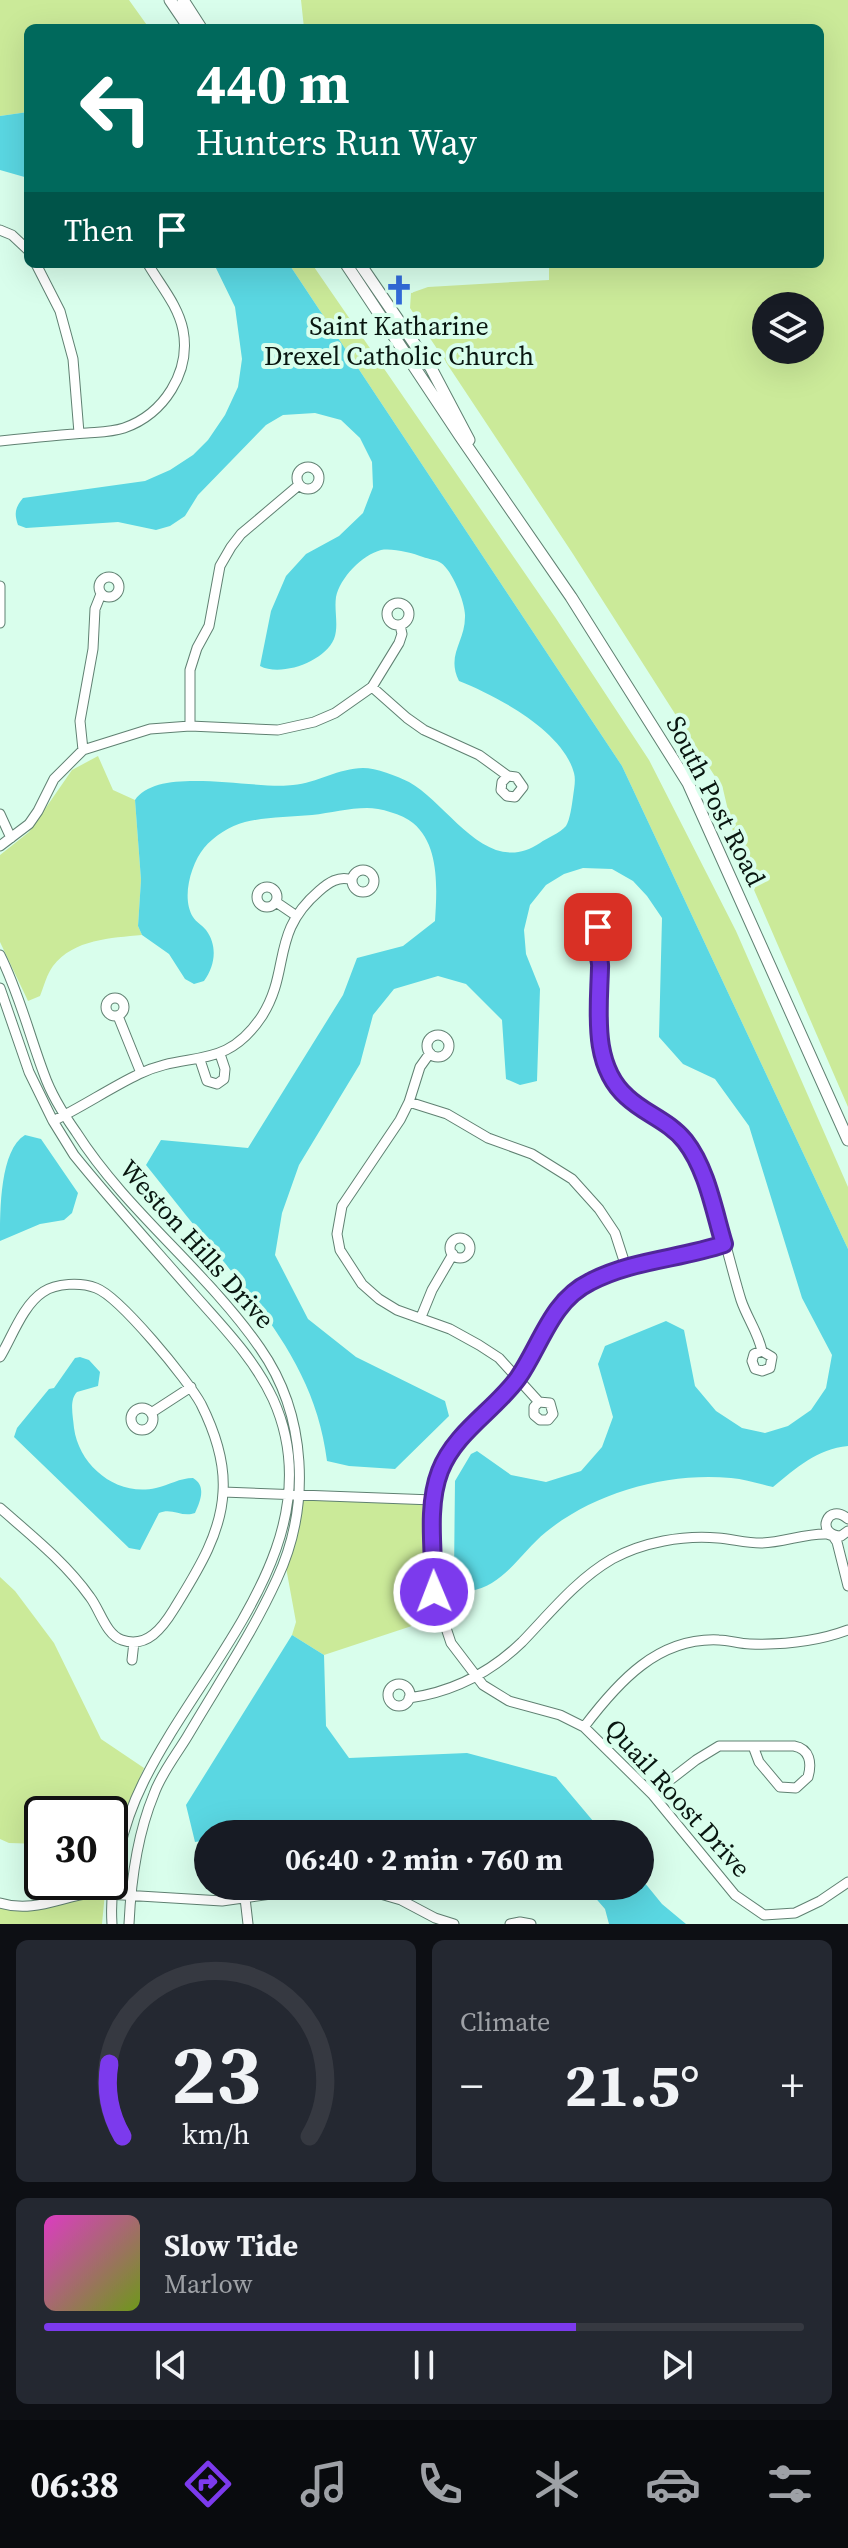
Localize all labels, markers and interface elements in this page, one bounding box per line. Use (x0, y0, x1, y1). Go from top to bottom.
text: 440 m (196, 45, 350, 122)
icon: left (64, 56, 168, 160)
text: Hunters Run Way (196, 118, 477, 167)
icon: arrive (150, 208, 194, 252)
text: Then (64, 210, 134, 251)
church icon: Saint Katharine Drexel Catholic Church (382, 273, 416, 307)
map controls (752, 292, 824, 364)
button: layers (752, 292, 824, 364)
place label: Saint Katharine Drexel Catholic Church (264, 308, 534, 374)
street label: South Post Road (658, 710, 774, 892)
pin (564, 893, 632, 961)
icon: arrive (576, 905, 620, 949)
street label: Weston Hills Drive (111, 1152, 283, 1336)
position arrow (392, 1550, 476, 1634)
street label: Quail Roost Drive (597, 1711, 759, 1885)
speed limit sign: 30 (24, 1796, 128, 1900)
text: 06:40 · 2 min · 760 m (285, 1839, 563, 1880)
text: Climate (460, 2004, 550, 2040)
text: 23 (171, 2017, 261, 2131)
text: 21.5° (564, 2044, 700, 2126)
text: − (460, 2055, 483, 2116)
text: + (781, 2055, 804, 2116)
text: km/h (182, 2114, 250, 2154)
text: Slow Tide (164, 2225, 298, 2266)
text: Marlow (164, 2266, 253, 2302)
icon: previous (149, 2343, 193, 2387)
icon: pause (402, 2343, 446, 2387)
icon: next (655, 2343, 699, 2387)
icon: directions (180, 2456, 236, 2512)
icon: music (296, 2456, 352, 2512)
icon: phone (412, 2456, 468, 2512)
icon: climate (529, 2456, 585, 2512)
icon: car (645, 2456, 701, 2512)
icon: filters (762, 2456, 818, 2512)
text: 06:38 (30, 2460, 119, 2509)

